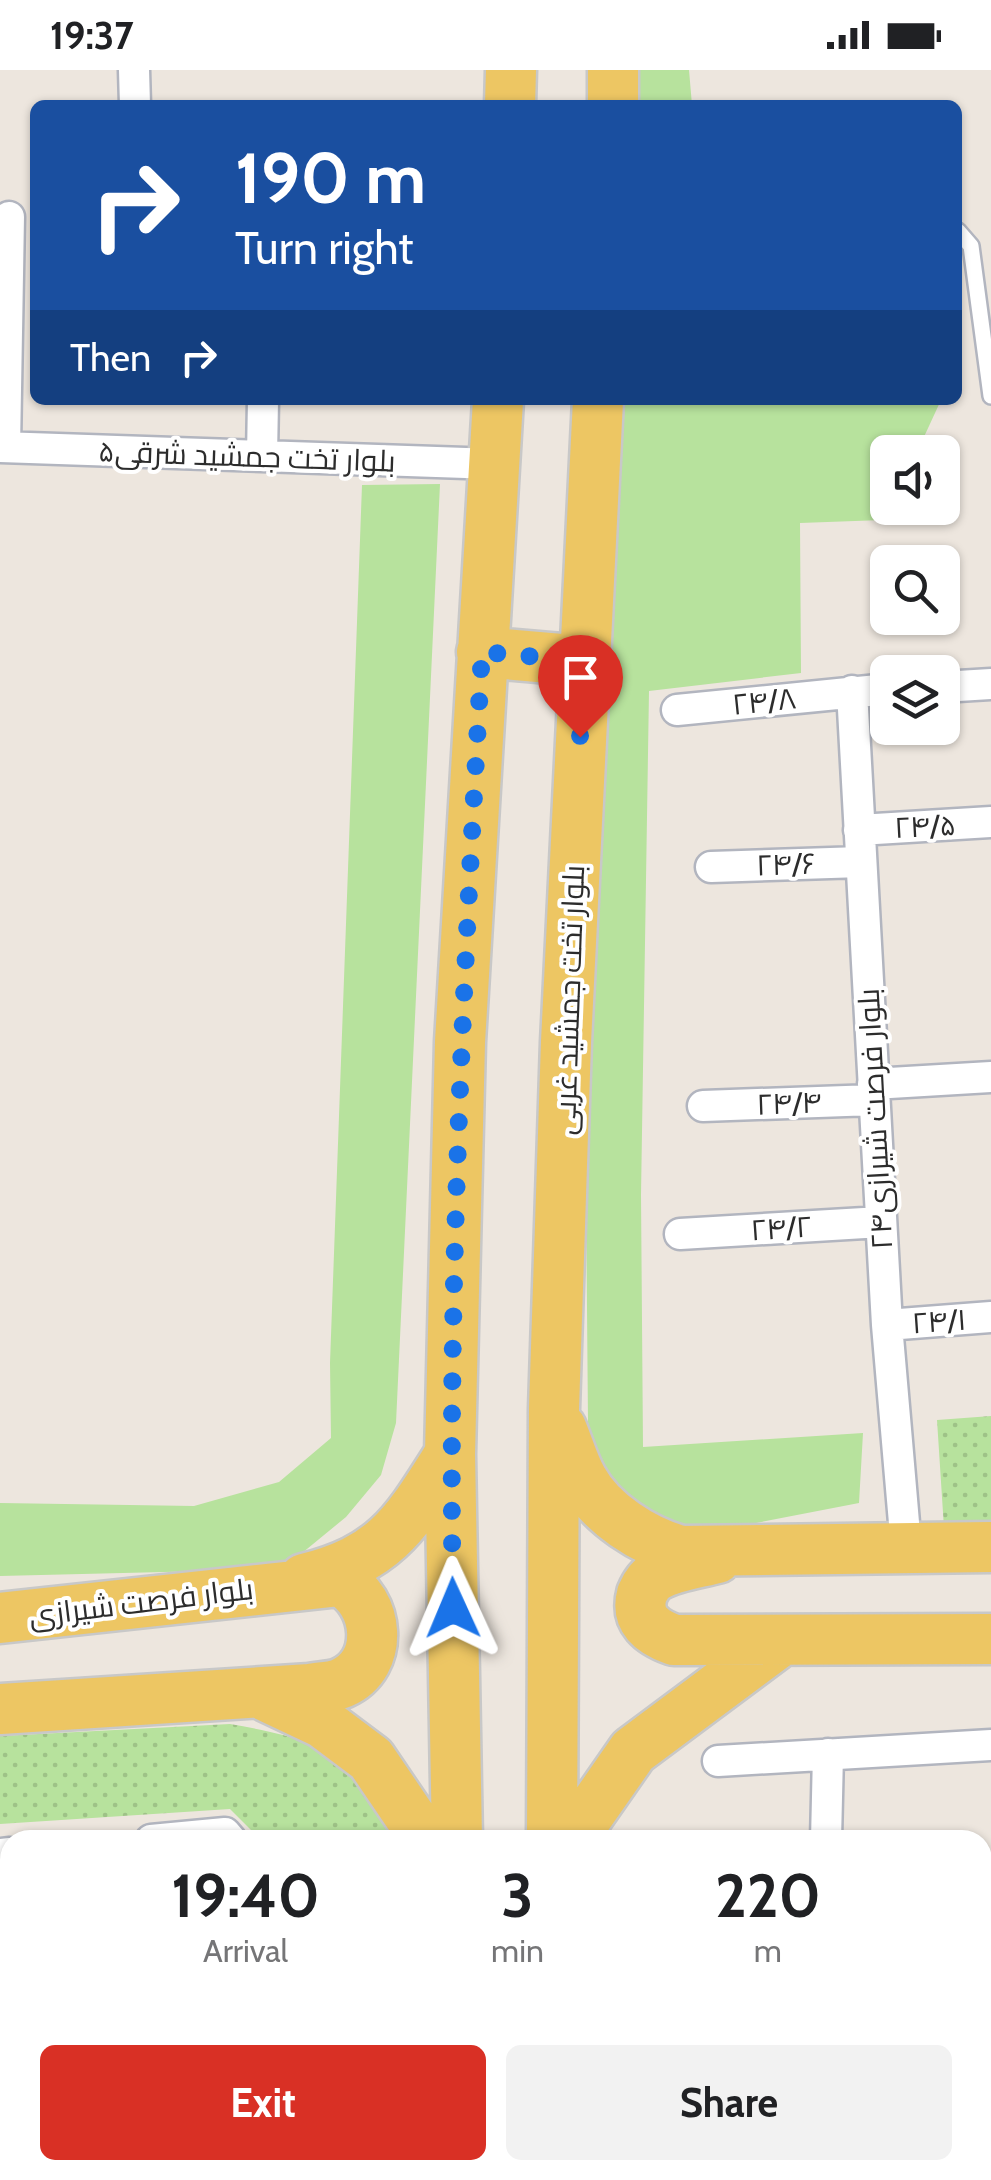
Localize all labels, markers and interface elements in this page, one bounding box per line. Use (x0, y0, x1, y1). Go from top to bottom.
text: 19:37 (50, 12, 134, 59)
text: 190 m (235, 135, 426, 221)
icon: right (70, 140, 200, 270)
text: Turn right (235, 221, 414, 275)
icon: right (171, 330, 226, 385)
text: Then (70, 334, 151, 381)
street label: بلوار تخت جمشید شرقی۵ (98, 432, 396, 480)
map controls (870, 435, 960, 745)
button: sound (870, 435, 960, 525)
button: search (870, 545, 960, 635)
pin (538, 635, 623, 738)
icon: arrive (553, 650, 608, 705)
button: layers (870, 655, 960, 745)
street label: ۲۴/۸ (730, 679, 798, 723)
street label: ۲۴/۵ (893, 806, 957, 846)
street label: ۲۴/۶ (755, 844, 817, 884)
street label: بلوار تخت جمشید غربی (546, 864, 592, 1136)
street label: بلوار فرصت شیرازی۲۴ (850, 987, 900, 1251)
street label: ۲۴/۴ (756, 1083, 822, 1123)
street label: ۲۴/۲ (749, 1207, 813, 1249)
street label: ۲۴/۱ (910, 1301, 968, 1341)
position arrow (401, 1556, 505, 1660)
street label: بلوار فرصت شیرازی (27, 1570, 255, 1634)
text: 19:40 (171, 1859, 320, 1932)
text: 3 (501, 1859, 534, 1932)
text: 220 (715, 1859, 821, 1932)
text: Arrival (203, 1931, 288, 1970)
text: min (491, 1931, 544, 1970)
text: m (754, 1931, 782, 1970)
button: Exit (40, 2045, 486, 2160)
button: Share (506, 2045, 952, 2160)

